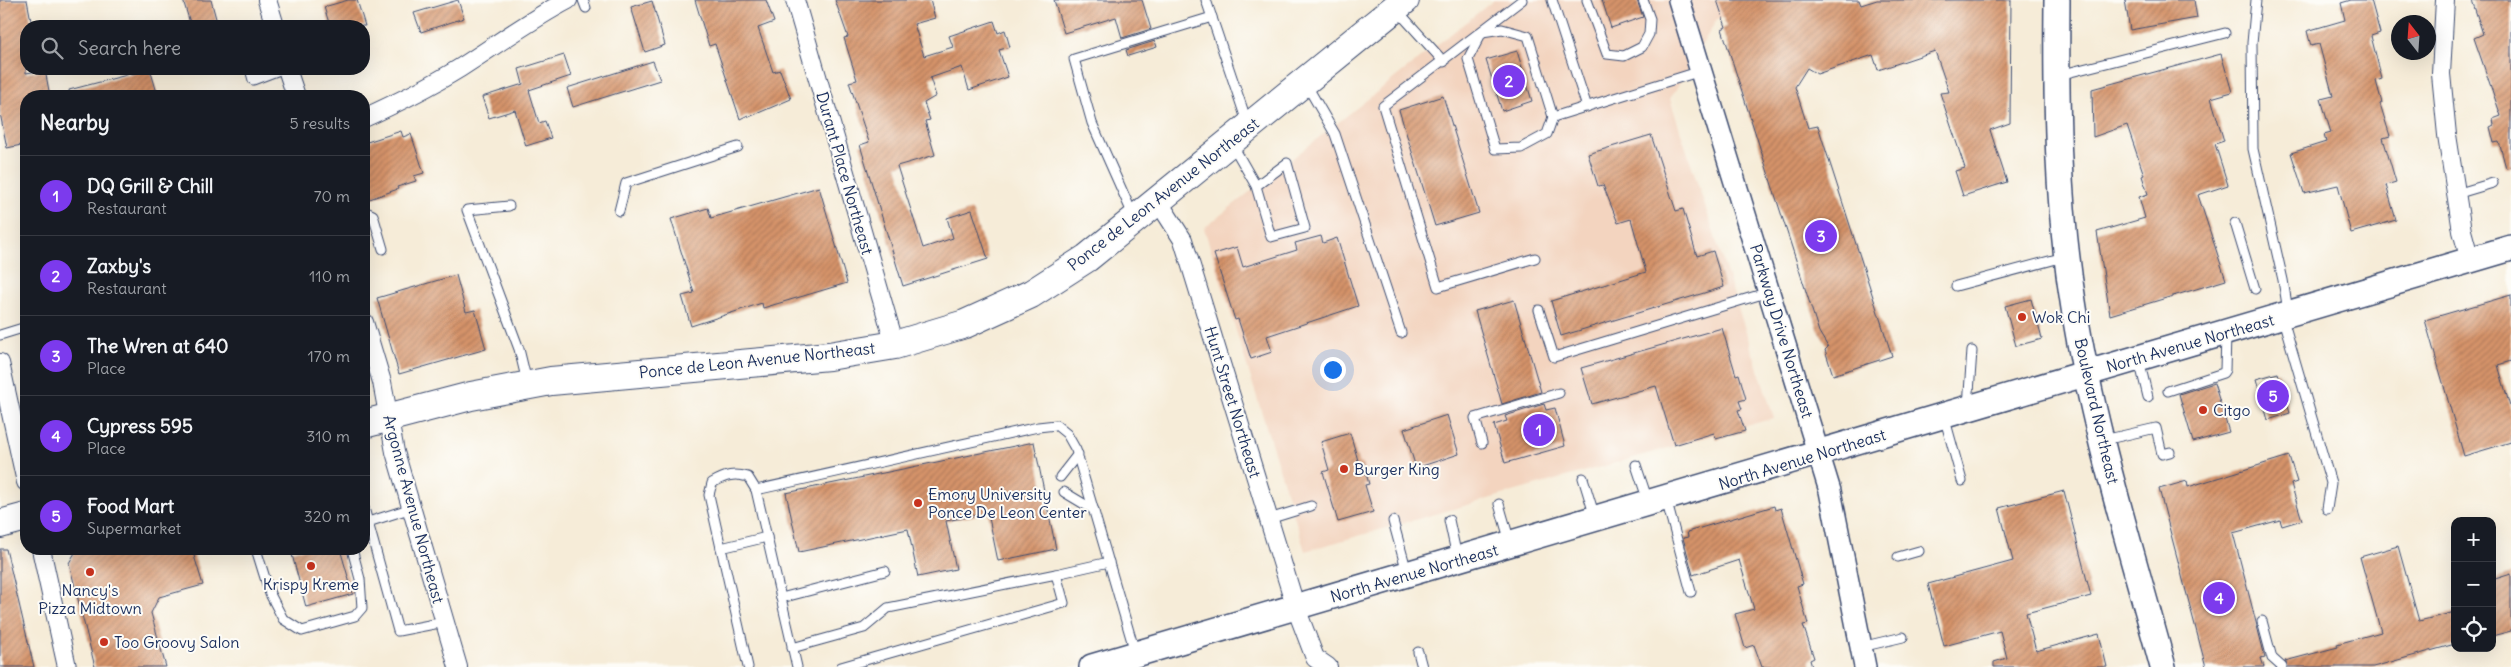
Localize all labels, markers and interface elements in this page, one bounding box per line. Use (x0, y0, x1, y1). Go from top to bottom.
north arrow (2391, 15, 2436, 60)
search box (20, 20, 370, 75)
icon: search (38, 34, 66, 62)
text: Search here (78, 36, 181, 60)
pin: 2 (1493, 62, 1525, 100)
street label: Durant Place Northeast (812, 89, 878, 257)
text: Nearby (40, 109, 110, 136)
text: 5 results (289, 113, 350, 133)
street label: Ponce de Leon Avenue Northeast (1063, 113, 1263, 275)
text: DQ Grill & Chill (87, 174, 213, 198)
text: 1 (53, 186, 59, 206)
text: 70 m (314, 186, 350, 206)
text: Restaurant (87, 198, 167, 218)
pin: 3 (1805, 217, 1837, 255)
street label: Parkway Drive Northeast (1746, 242, 1818, 421)
text: Zaxby's (87, 254, 151, 278)
text: 2 (52, 266, 60, 286)
text: 110 m (309, 266, 350, 286)
text: Restaurant (87, 278, 167, 298)
place label: Wok Chi (2032, 307, 2090, 327)
street label: North Avenue Northeast (2104, 309, 2277, 377)
marker: Wok Chi (2016, 311, 2028, 323)
street label: Hunt Street Northeast (1200, 324, 1266, 481)
text: The Wren at 640 (87, 334, 229, 358)
street label: Boulevard Northeast (2071, 336, 2124, 486)
street label: Ponce de Leon Avenue Northeast (638, 338, 877, 382)
text: 3 (51, 346, 61, 366)
text: 170 m (307, 346, 350, 366)
your location (1320, 357, 1346, 383)
text: Place (87, 358, 126, 378)
pin: 5 (2257, 377, 2289, 415)
place label: Citgo (2213, 400, 2250, 420)
marker: Citgo (2197, 404, 2209, 416)
pin: 1 (1523, 411, 1555, 449)
street label: Argonne Avenue Northeast (379, 413, 449, 606)
text: Cypress 595 (87, 414, 193, 438)
street label: North Avenue Northeast (1716, 424, 1889, 494)
text: 4 (51, 426, 61, 446)
text: 310 m (306, 426, 350, 446)
text: Place (87, 438, 126, 458)
place label: Burger King (1354, 459, 1440, 479)
marker: Burger King (1338, 463, 1350, 475)
place label: Emory University Ponce De Leon Center (928, 484, 1087, 522)
text: Food Mart (87, 494, 174, 518)
marker: Emory University Ponce De Leon Center (912, 497, 924, 509)
text: 5 (51, 506, 61, 526)
text: 320 m (304, 506, 350, 526)
map controls (2451, 517, 2496, 652)
button: + (2451, 517, 2496, 562)
text: Supermarket (87, 518, 181, 538)
street label: North Avenue Northeast (1328, 539, 1501, 607)
marker: Krispy Kreme (305, 560, 317, 572)
button: − (2451, 562, 2496, 607)
marker: Nancy's Pizza Midtown (84, 566, 96, 578)
place label: Krispy Kreme (263, 574, 359, 594)
pin: 4 (2203, 579, 2235, 617)
place label: Nancy's Pizza Midtown (38, 580, 142, 618)
button: locate (2451, 607, 2496, 652)
place label: Too Groovy Salon (114, 632, 240, 652)
marker: Too Groovy Salon (98, 636, 110, 648)

